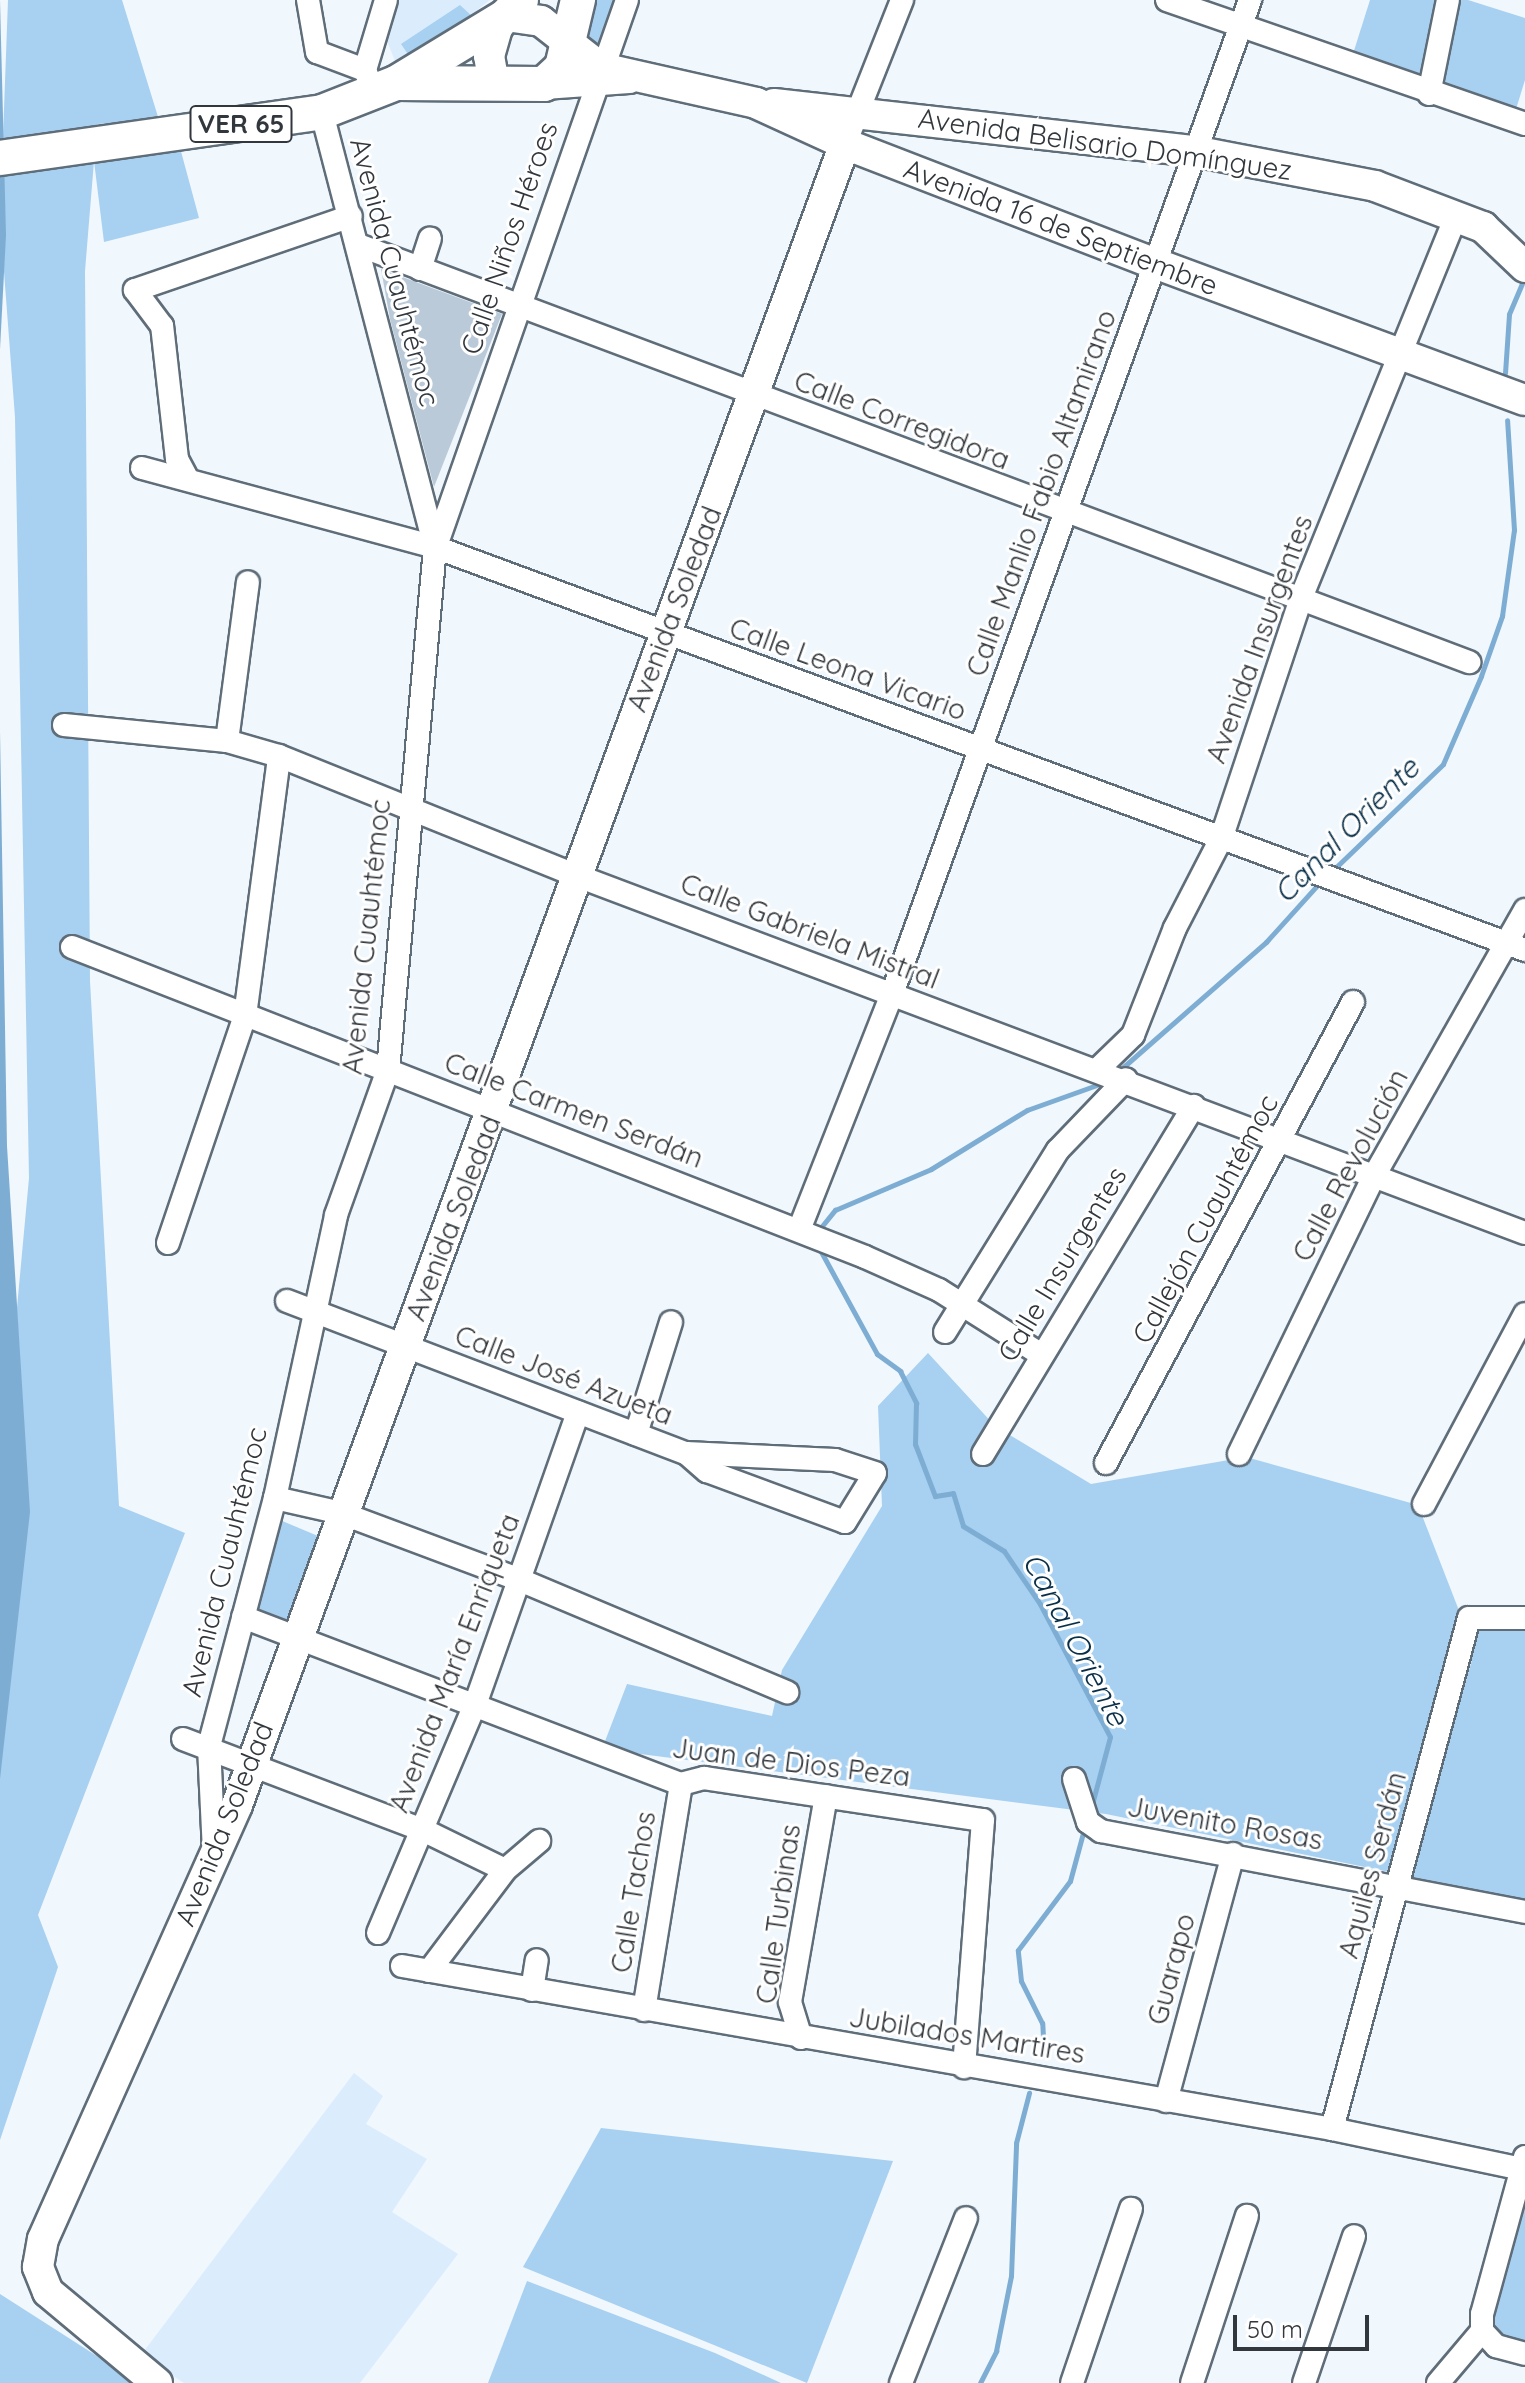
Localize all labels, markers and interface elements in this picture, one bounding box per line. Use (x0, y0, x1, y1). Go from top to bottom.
street label: Avenida Belisario Domínguez (916, 101, 1294, 187)
road number: VER 65 (189, 102, 293, 146)
street label: Calle Niños Héroes (453, 117, 565, 359)
street label: Avenida Cuauhtémoc (343, 134, 447, 410)
street label: Avenida 16 de Septiembre (899, 152, 1223, 302)
street label: Calle Manlio Fabio Altamirano (959, 305, 1123, 681)
street label: Calle Corregidora (790, 363, 1014, 477)
street label: Avenida Soledad (619, 502, 729, 716)
street label: Avenida Insurgentes (1199, 510, 1319, 768)
street label: Calle Leona Vicario (725, 611, 971, 727)
water label: Canal Oriente (1266, 750, 1426, 910)
street label: Avenida Cuauhtémoc (335, 798, 397, 1076)
street label: Calle Gabriela Mistral (676, 866, 944, 996)
street label: Calle Carmen Serdán (440, 1045, 708, 1175)
street label: Calle Revolución (1285, 1063, 1415, 1267)
street label: Callejón Cuauhtémoc (1125, 1089, 1285, 1349)
street label: Avenida Soledad (398, 1111, 508, 1325)
street label: Calle Insurgentes (991, 1161, 1133, 1367)
street label: Calle José Azueta (450, 1318, 678, 1432)
street label: Avenida Cuauhtémoc (174, 1424, 274, 1700)
street label: Avenida María Enriqueta (381, 1509, 527, 1817)
water label: Canal Oriente (1015, 1546, 1137, 1732)
street label: Avenida Soledad (168, 1717, 280, 1931)
street label: Juan de Dios Peza (670, 1731, 912, 1793)
street label: Aquiles Serdán (1331, 1768, 1413, 1962)
street label: Juvenito Rosas (1125, 1789, 1325, 1857)
street label: Calle Tachos (604, 1809, 662, 1975)
street label: Calle Turbinas (749, 1822, 807, 2006)
street label: Guarapo (1140, 1910, 1202, 2028)
street label: Jubilados Martires (847, 2000, 1087, 2070)
scale bar (1237, 2299, 1373, 2349)
text: 50 m (1247, 2314, 1303, 2344)

